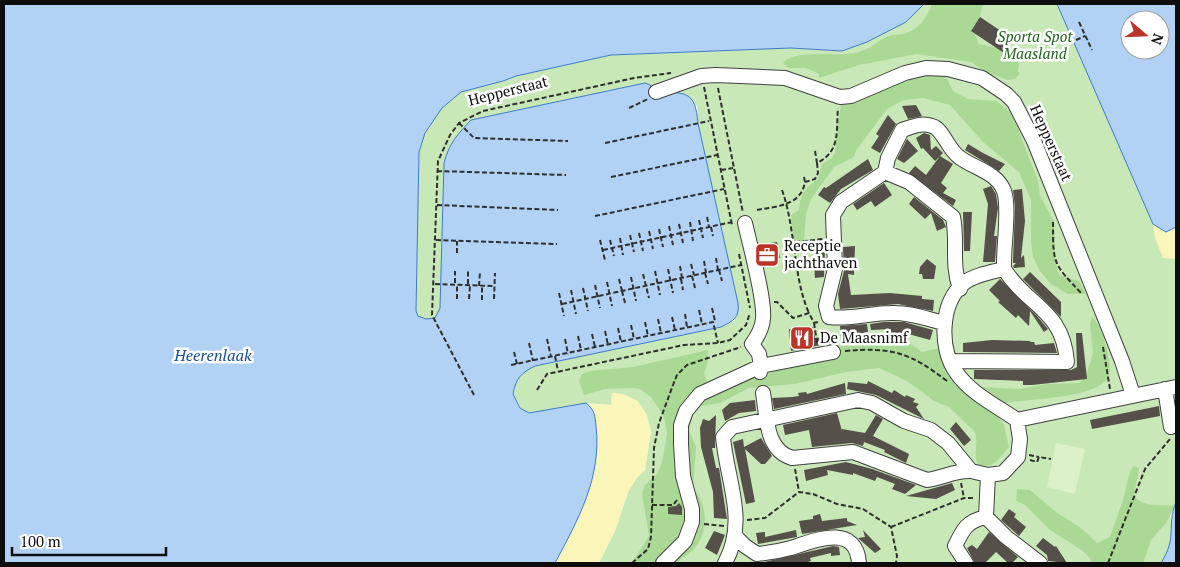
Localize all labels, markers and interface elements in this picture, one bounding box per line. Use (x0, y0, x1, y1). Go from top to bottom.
north arrow (1120, 10, 1170, 60)
park label: Sporta Spot Maasland (998, 26, 1073, 63)
text: N (1147, 31, 1168, 48)
street label: Hepperstaat (466, 70, 550, 110)
street label: Hepperstaat (1026, 101, 1078, 184)
place label: Receptie jachthaven (784, 235, 858, 272)
office icon: Receptie jachthaven (754, 242, 780, 268)
restaurant icon: De Maasnimf (789, 325, 815, 351)
place label: De Maasnimf (820, 327, 909, 347)
water label: Heerenlaak (173, 344, 252, 366)
scale bar (12, 524, 166, 556)
text: 100 m (20, 531, 61, 551)

